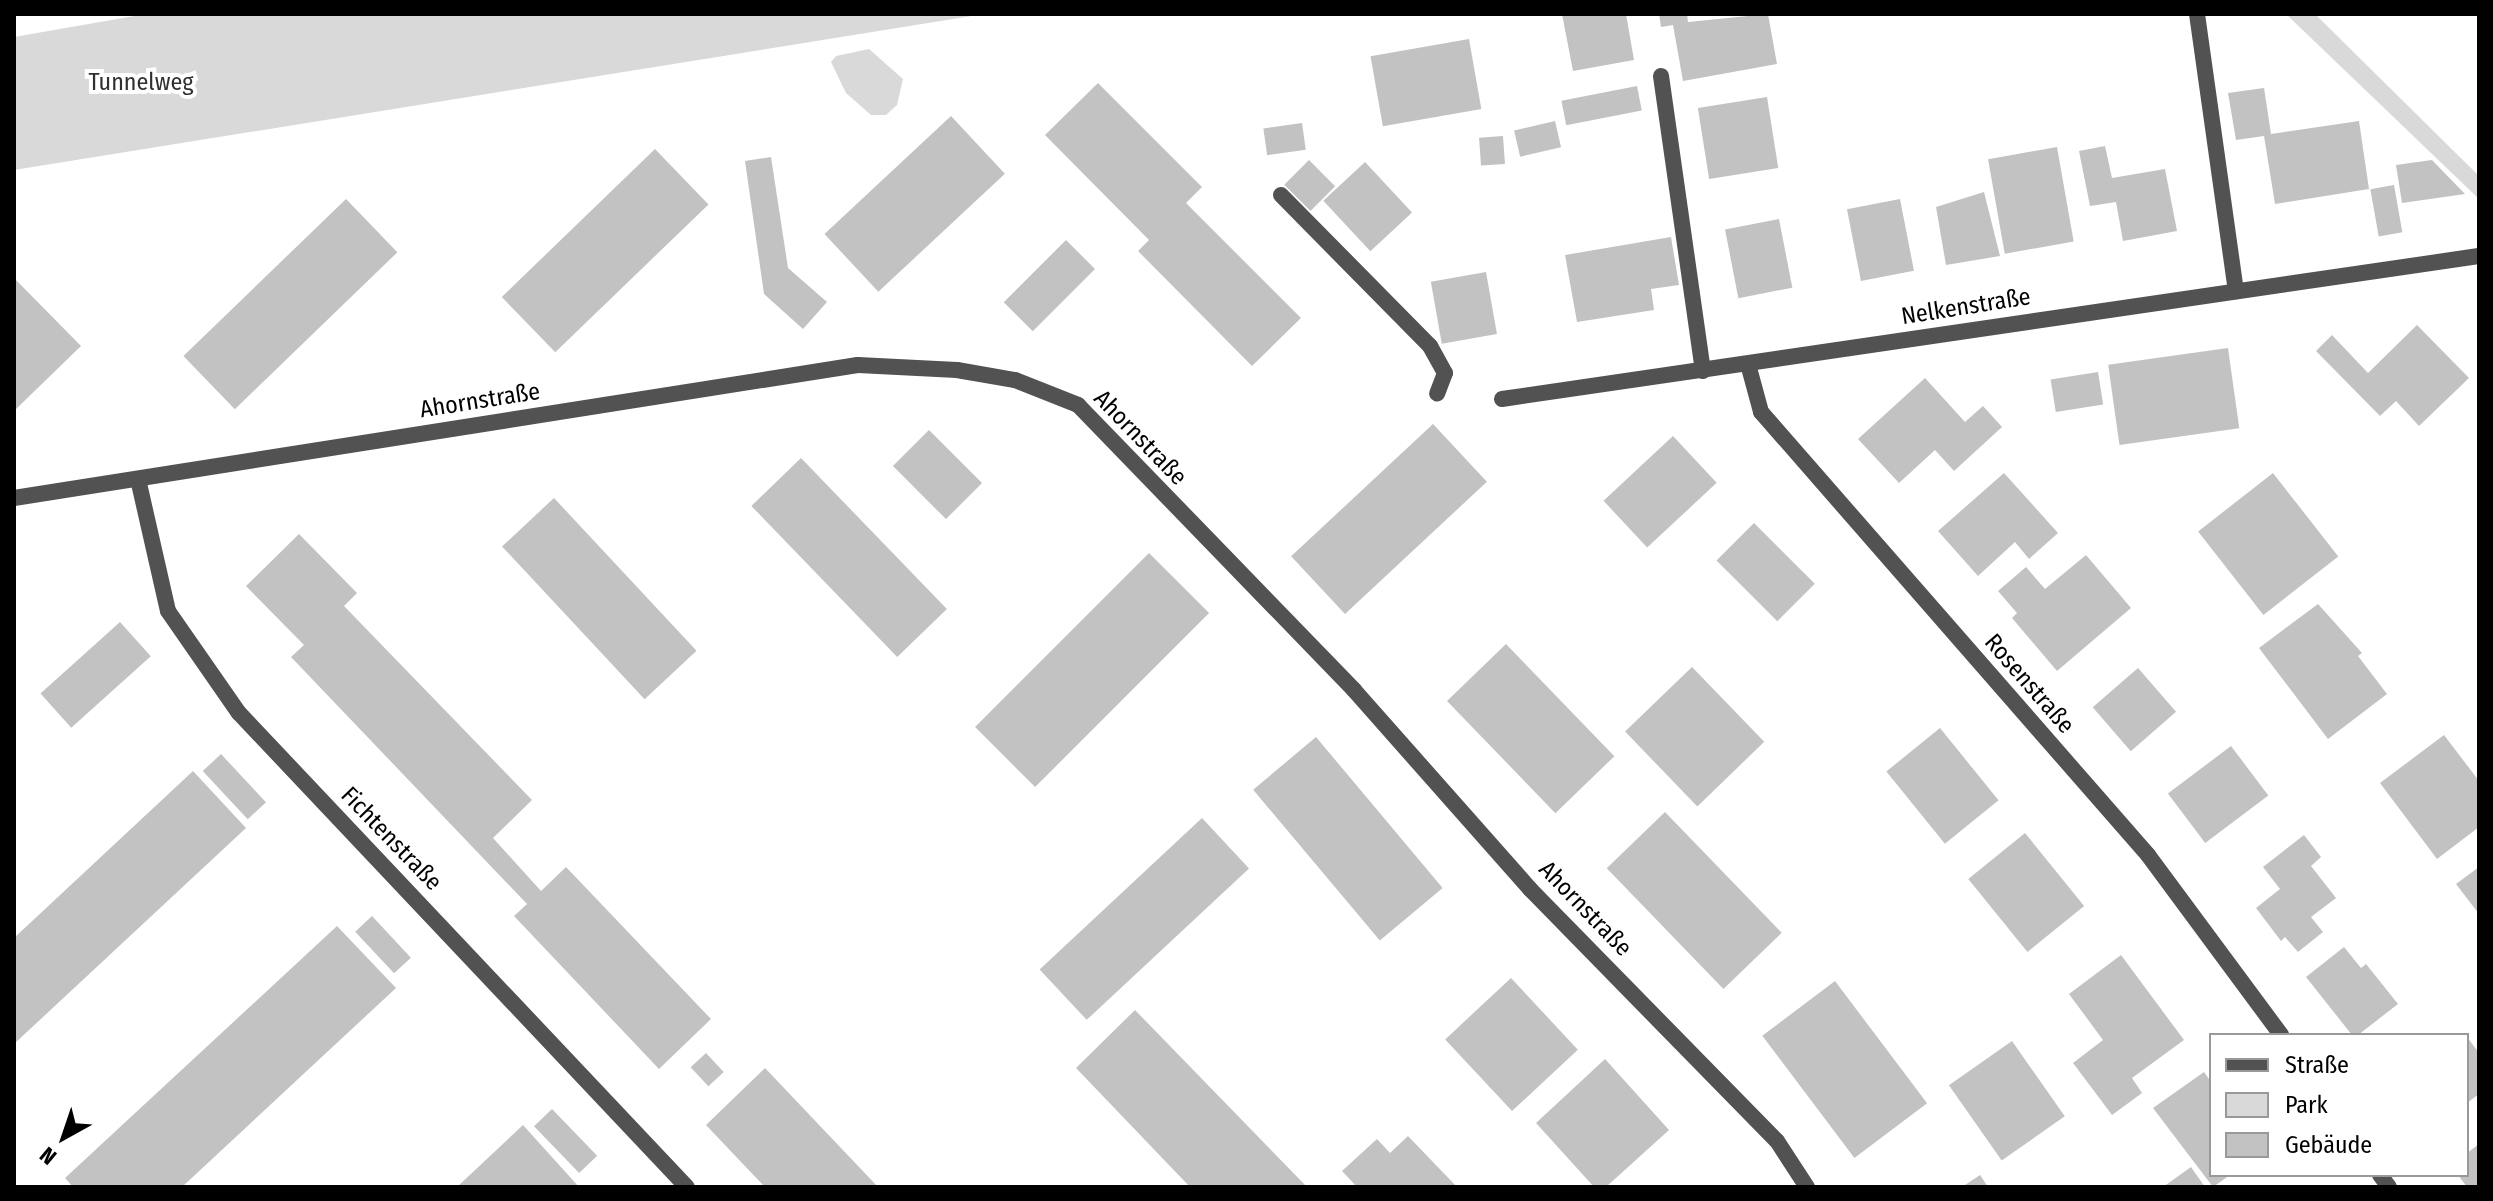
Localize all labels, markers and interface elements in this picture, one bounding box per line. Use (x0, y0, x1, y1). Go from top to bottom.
park label: Tunnelweg (88, 69, 194, 97)
street label: Nelkenstraße (1899, 283, 2033, 331)
street label: Ahornstraße (418, 377, 542, 425)
street label: Ahornstraße (1088, 384, 1192, 492)
street label: Rosenstraße (1978, 628, 2080, 740)
street label: Fichtenstraße (334, 781, 448, 897)
street label: Ahornstraße (1533, 855, 1637, 963)
legend (2209, 1033, 2469, 1177)
text: Straße (2285, 1051, 2349, 1079)
text: Park (2285, 1091, 2328, 1119)
north arrow (24, 1097, 104, 1177)
text: Gebäude (2285, 1131, 2372, 1159)
text: N (35, 1141, 62, 1170)

